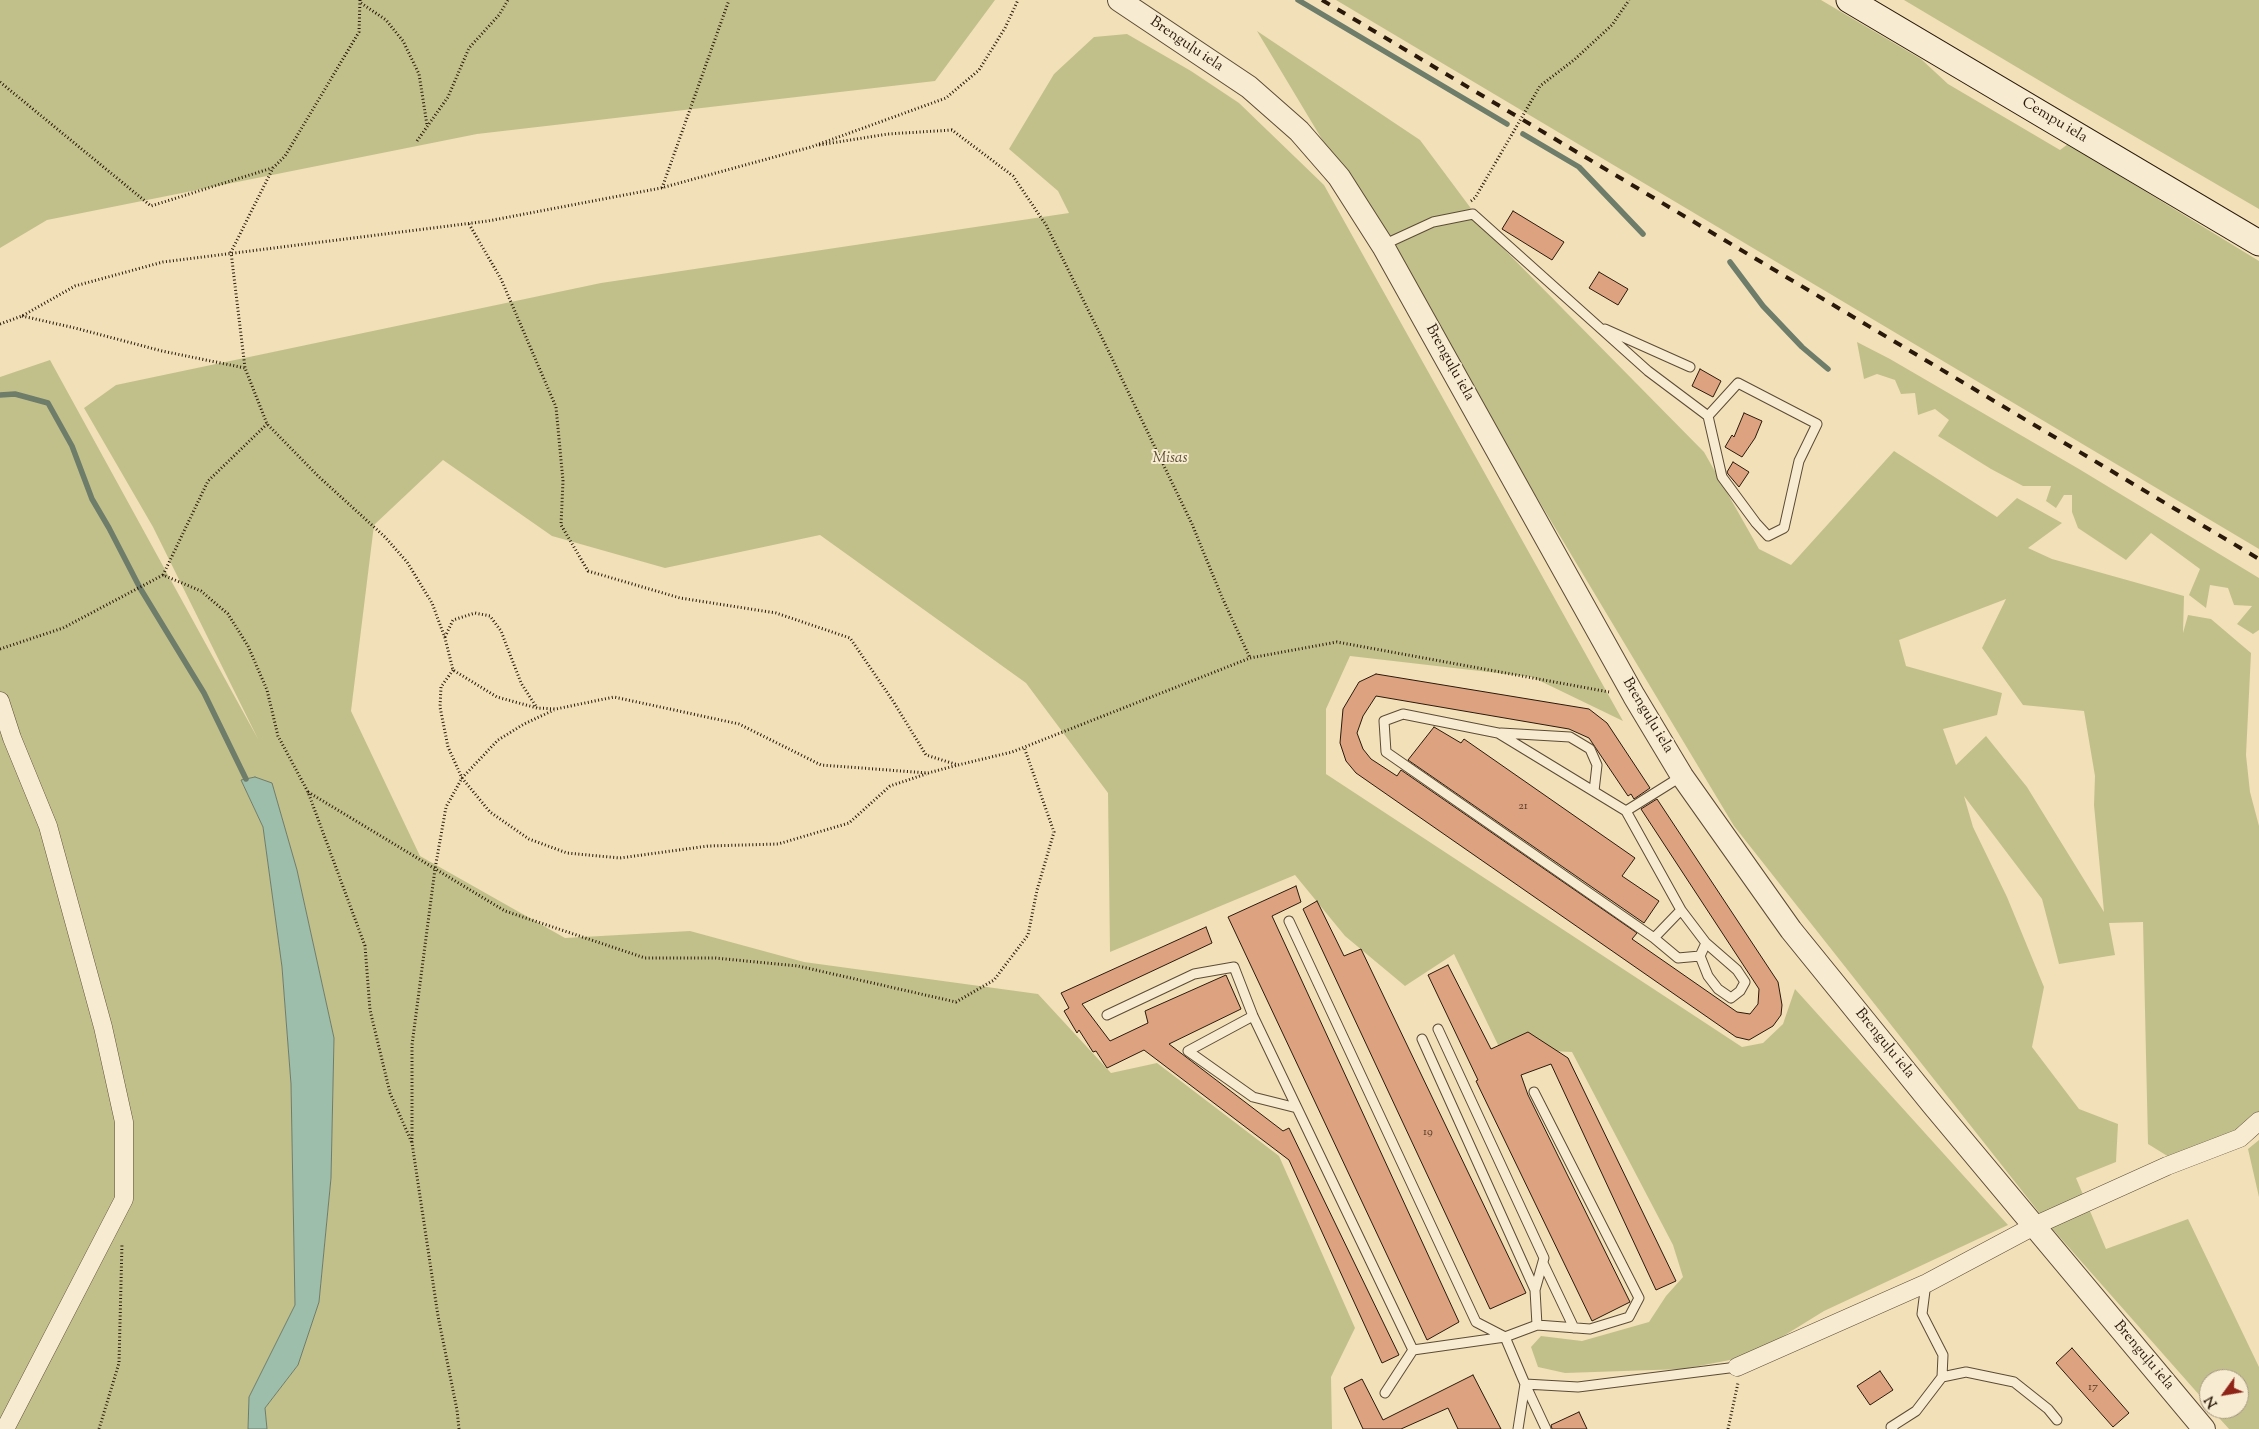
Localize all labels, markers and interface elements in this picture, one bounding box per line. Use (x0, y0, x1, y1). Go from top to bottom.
street label: Brenguļu iela (1146, 14, 1226, 76)
street label: Cempu iela (2018, 94, 2090, 148)
street label: Brenguļu iela (1421, 322, 1477, 404)
park label: Misas (1153, 450, 1187, 468)
street label: Brenguļu iela (1617, 675, 1677, 757)
house number: 21 (1518, 800, 1528, 814)
street label: Brenguļu iela (1850, 1005, 1918, 1083)
house number: 19 (1423, 1126, 1433, 1140)
street label: Brenguļu iela (2109, 1318, 2177, 1394)
north arrow (2199, 1369, 2249, 1419)
house number: 17 (2088, 1381, 2098, 1395)
text: N (2201, 1391, 2224, 1411)

